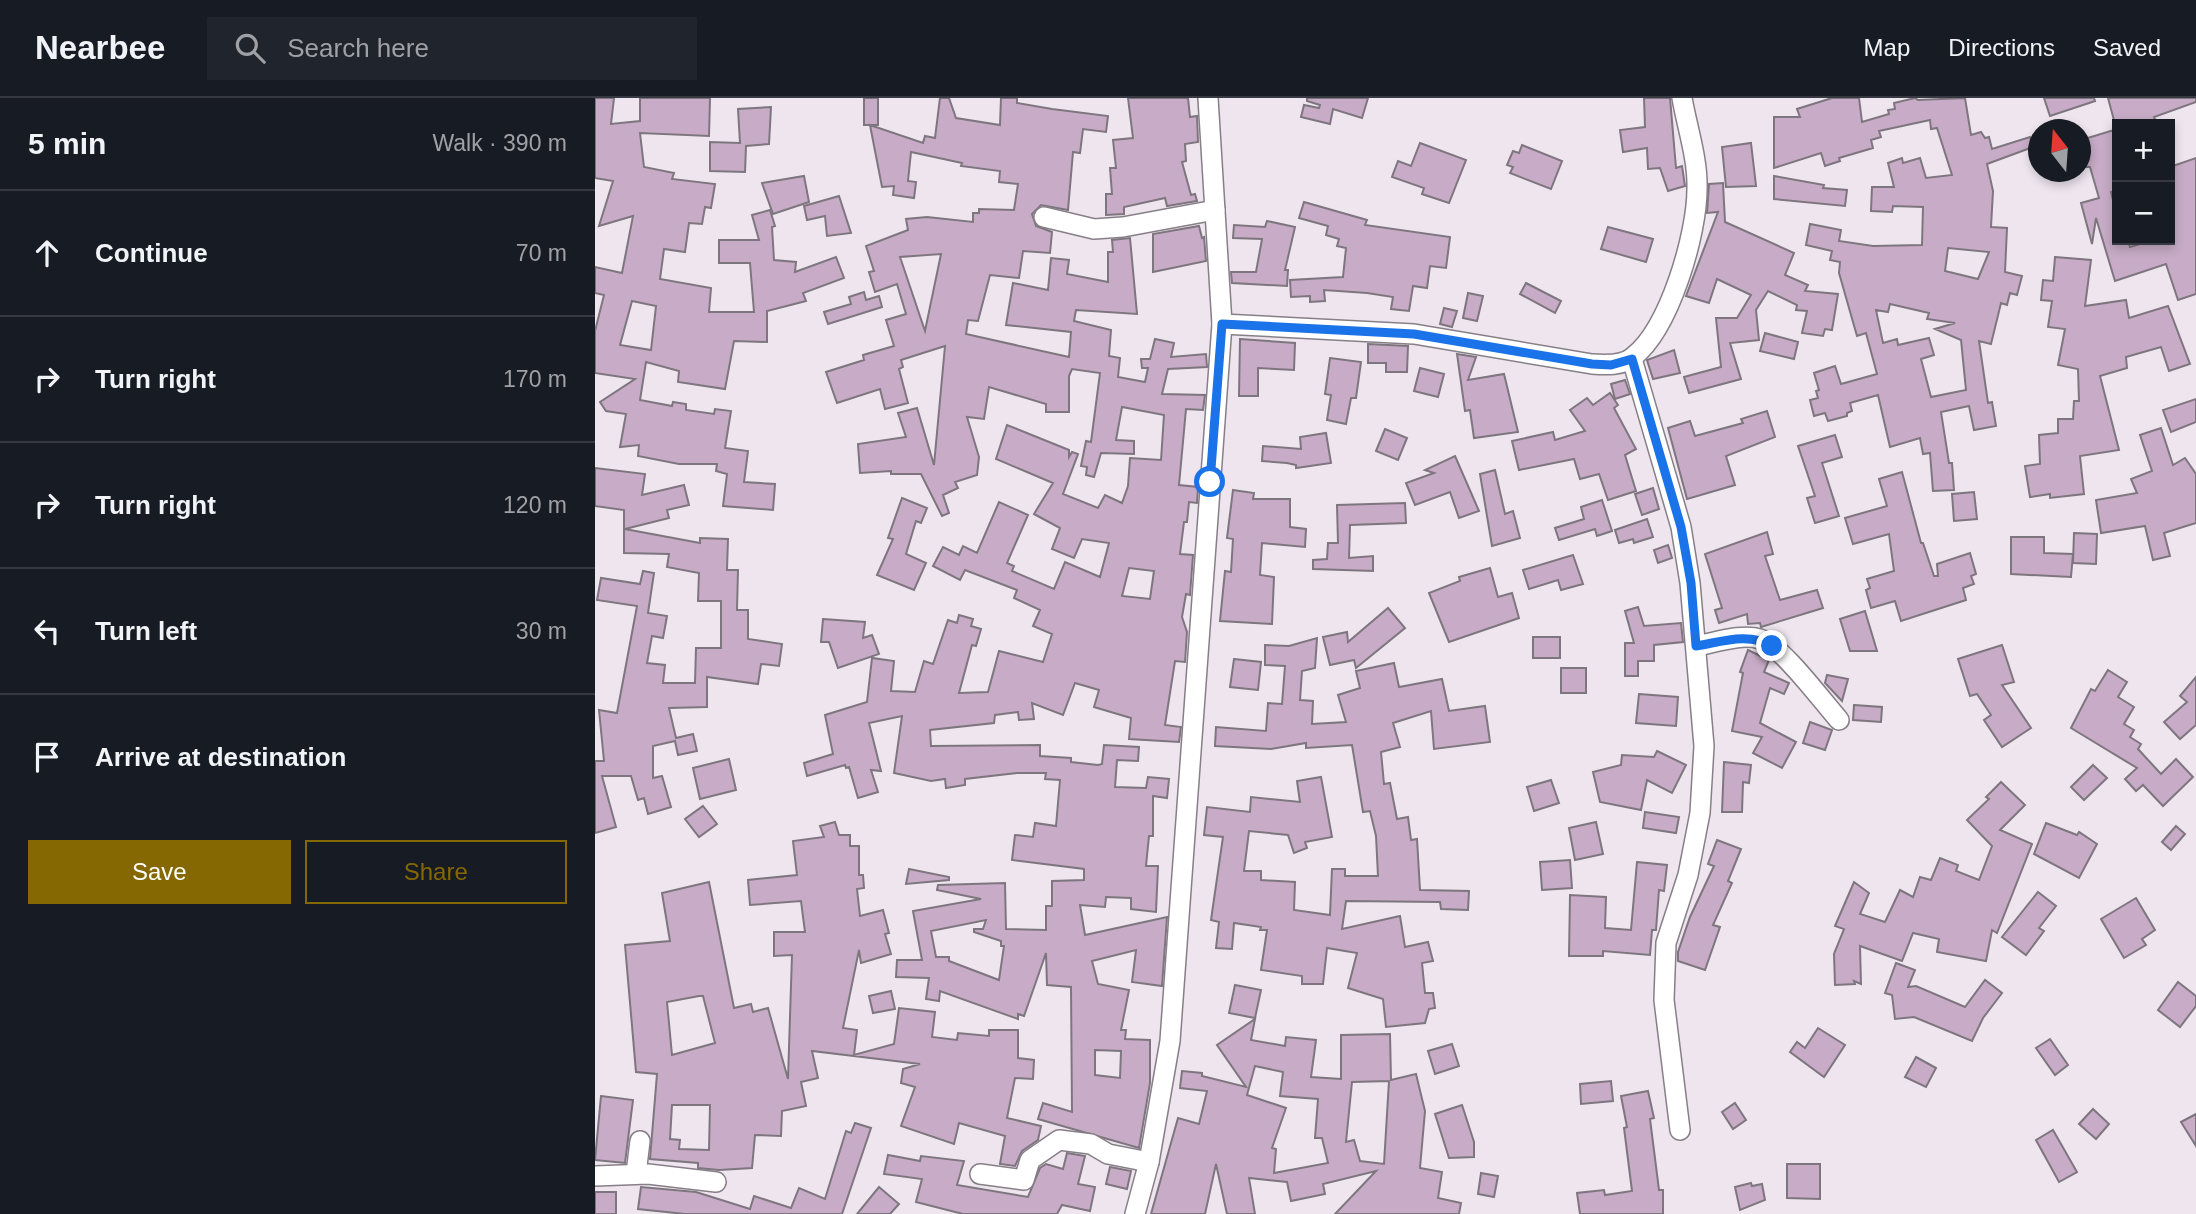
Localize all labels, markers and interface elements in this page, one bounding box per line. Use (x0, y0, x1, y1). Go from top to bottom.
search box (207, 17, 697, 80)
text: Nearbee (35, 29, 165, 66)
icon: search (231, 29, 269, 67)
text: Search here (287, 33, 429, 63)
text: Map (1864, 34, 1910, 61)
text: Directions (1948, 34, 2055, 61)
text: Saved (2093, 34, 2161, 61)
north arrow (2028, 119, 2091, 182)
map controls (2112, 119, 2175, 245)
button: + (2112, 119, 2175, 182)
text: 5 min (28, 127, 106, 160)
text: Walk · 390 m (432, 130, 567, 156)
button: − (2112, 182, 2175, 245)
icon: ahead (28, 234, 66, 272)
text: Continue (95, 238, 208, 268)
text: 70 m (516, 240, 567, 266)
icon: right (28, 360, 66, 398)
text: Turn right (95, 364, 216, 394)
text: 170 m (503, 366, 567, 392)
route start (1194, 466, 1225, 497)
icon: right (28, 486, 66, 524)
text: Turn right (95, 490, 216, 520)
text: 120 m (503, 492, 567, 518)
icon: left (28, 612, 66, 650)
text: Turn left (95, 616, 197, 646)
text: 30 m (516, 618, 567, 644)
route end (1756, 630, 1787, 661)
icon: arrive (28, 738, 66, 776)
text: Arrive at destination (95, 742, 346, 772)
button: Save (28, 840, 291, 904)
button: Share (305, 840, 567, 904)

